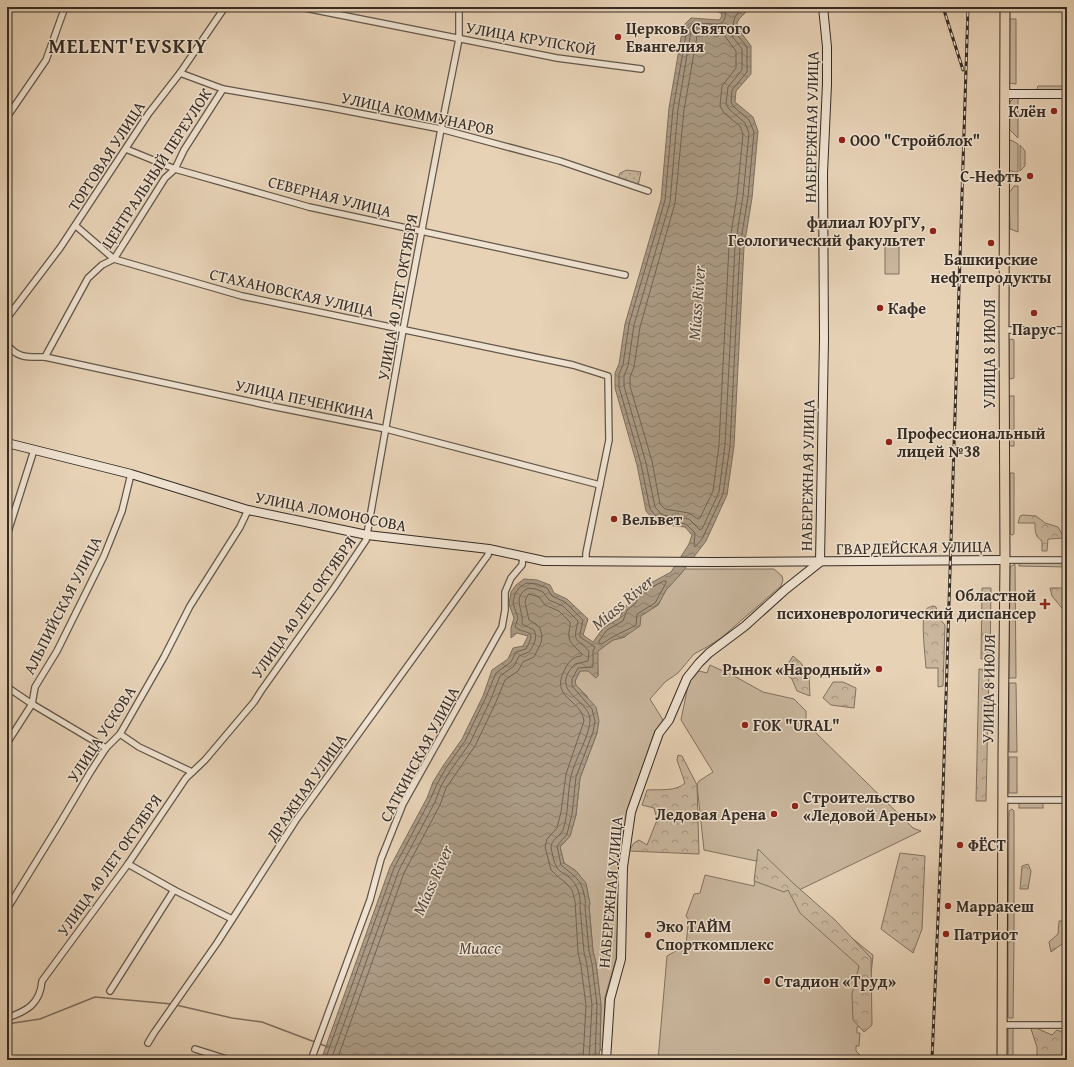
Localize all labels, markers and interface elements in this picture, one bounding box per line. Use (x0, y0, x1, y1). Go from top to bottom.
street label: УЛИЦА КРУПСКОЙ (464, 15, 598, 61)
place label: Церковь Святого Евангелия (626, 16, 751, 58)
district label: MELENT'EVSKIY (48, 31, 208, 60)
marker: Церковь Святого Евангелия (613, 32, 623, 42)
street label: НАБЕРЕЖНАЯ УЛИЦА (798, 50, 824, 203)
street label: ЦЕНТРАЛЬНЫЙ ПЕРЕУЛОК (95, 83, 217, 253)
street label: УЛИЦА КОММУНАРОВ (339, 85, 497, 141)
street label: ТОРГОВАЯ УЛИЦА (61, 96, 151, 216)
place label: Клён (1008, 99, 1046, 123)
marker: Клён (1049, 106, 1059, 116)
place label: ООО "Стройблок" (850, 128, 980, 152)
marker: ООО "Стройблок" (837, 135, 847, 145)
place label: С-Нефть (960, 164, 1022, 188)
street label: СЕВЕРНАЯ УЛИЦА (266, 169, 395, 223)
marker: С-Нефть (1025, 171, 1035, 181)
place label: филиал ЮУрГУ, Геологический факультет (728, 210, 925, 252)
street label: УЛИЦА 40 ЛЕТ ОКТЯБРЯ (371, 211, 424, 382)
marker: филиал ЮУрГУ, Геологический факультет (928, 226, 938, 236)
marker: Башкирские нефтепродукты (986, 238, 996, 248)
place label: Башкирские нефтепродукты (931, 247, 1052, 289)
street label: СТАХАНОВСКАЯ УЛИЦА (207, 261, 377, 323)
water label: Miass River (681, 264, 711, 341)
place label: Кафе (888, 296, 926, 320)
street label: УЛИЦА 8 ИЮЛЯ (977, 299, 1001, 409)
marker: Кафе (875, 303, 885, 313)
marker: Парус (1029, 308, 1039, 318)
place label: Парус (1012, 317, 1057, 341)
street label: УЛИЦА ПЕЧЕНКИНА (233, 372, 377, 426)
street label: НАБЕРЕЖНАЯ УЛИЦА (794, 398, 820, 551)
place label: Профессиональный лицей №38 (897, 421, 1046, 463)
marker: Профессиональный лицей №38 (884, 437, 894, 447)
street label: УЛИЦА ЛОМОНОСОВА (253, 485, 409, 538)
place label: Вельвет (622, 507, 683, 531)
marker: Вельвет (609, 514, 619, 524)
street label: УЛИЦА 40 ЛЕТ ОКТЯБРЯ (245, 530, 362, 683)
street label: АЛЬПИЙСКАЯ УЛИЦА (17, 531, 107, 678)
street label: ГВАРДЕЙСКАЯ УЛИЦА (836, 534, 993, 560)
water label: Miass River (585, 568, 659, 636)
place label: Областной психоневрологический диспансер (777, 583, 1036, 625)
marker: Областной психоневрологический диспансер (1039, 598, 1051, 610)
street label: УЛИЦА 8 ИЮЛЯ (975, 633, 1001, 744)
place label: Рынок «Народный» (723, 657, 871, 681)
marker: Рынок «Народный» (874, 664, 884, 674)
street label: УЛИЦА УСКОВА (61, 681, 141, 787)
street label: САТКИНСКАЯ УЛИЦА (373, 682, 465, 826)
place label: FOK "URAL" (753, 713, 840, 737)
marker: FOK "URAL" (740, 720, 750, 730)
street label: ДРАЖНАЯ УЛИЦА (259, 728, 352, 847)
place label: Строительство «Ледовой Арены» (803, 785, 937, 827)
street label: УЛИЦА 40 ЛЕТ ОКТЯБРЯ (51, 788, 168, 941)
marker: Строительство «Ледовой Арены» (790, 801, 800, 811)
place label: Ледовая Арена (655, 802, 767, 826)
marker: Ледовая Арена (769, 809, 779, 819)
street label: НАБЕРЕЖНАЯ УЛИЦА (591, 815, 629, 969)
place label: ФЁСТ (968, 833, 1007, 857)
water label: Miass River (405, 840, 459, 919)
marker: ФЁСТ (955, 840, 965, 850)
place label: Марракеш (956, 894, 1034, 918)
marker: Марракеш (943, 901, 953, 911)
place label: Эко ТАЙМ Спорткомплекс (656, 914, 774, 956)
place label: Патриот (954, 922, 1018, 946)
marker: Патриот (941, 929, 951, 939)
marker: Эко ТАЙМ Спорткомплекс (643, 930, 653, 940)
water label: Миасс (459, 935, 501, 960)
place label: Стадион «Труд» (775, 969, 896, 993)
marker: Стадион «Труд» (762, 976, 772, 986)

